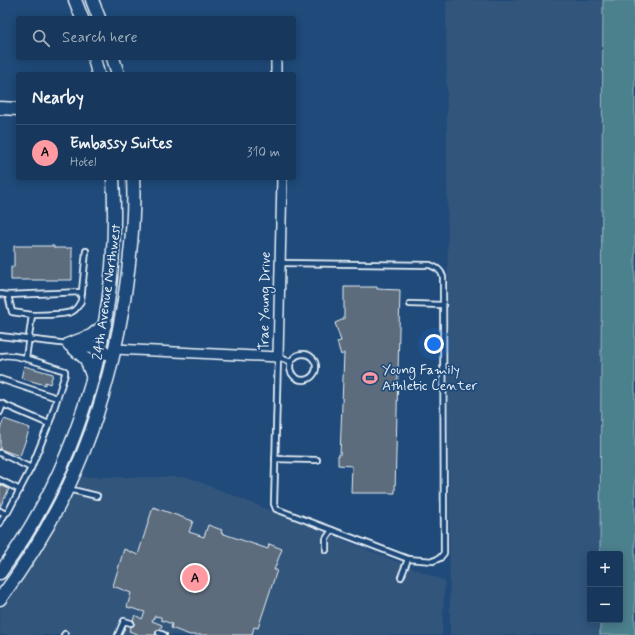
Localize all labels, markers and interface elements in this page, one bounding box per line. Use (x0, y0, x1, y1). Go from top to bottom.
search box (16, 16, 296, 60)
icon: search (30, 27, 52, 49)
text: Search here (62, 28, 138, 48)
text: Nearby (32, 87, 84, 109)
text: Embassy Suites (70, 134, 173, 154)
text: A (41, 144, 49, 161)
text: 310 m (247, 144, 280, 161)
text: Hotel (70, 154, 96, 171)
street label: 24th Avenue Northwest (89, 223, 125, 361)
street label: Trae Young Drive (255, 251, 276, 351)
your location (424, 334, 444, 354)
place label: Young Family Athletic Center (382, 361, 477, 395)
sports icon: Young Family Athletic Center (361, 369, 379, 387)
map controls (587, 551, 623, 623)
button: + (587, 551, 623, 587)
pin: A (182, 563, 208, 593)
button: − (587, 587, 623, 623)

